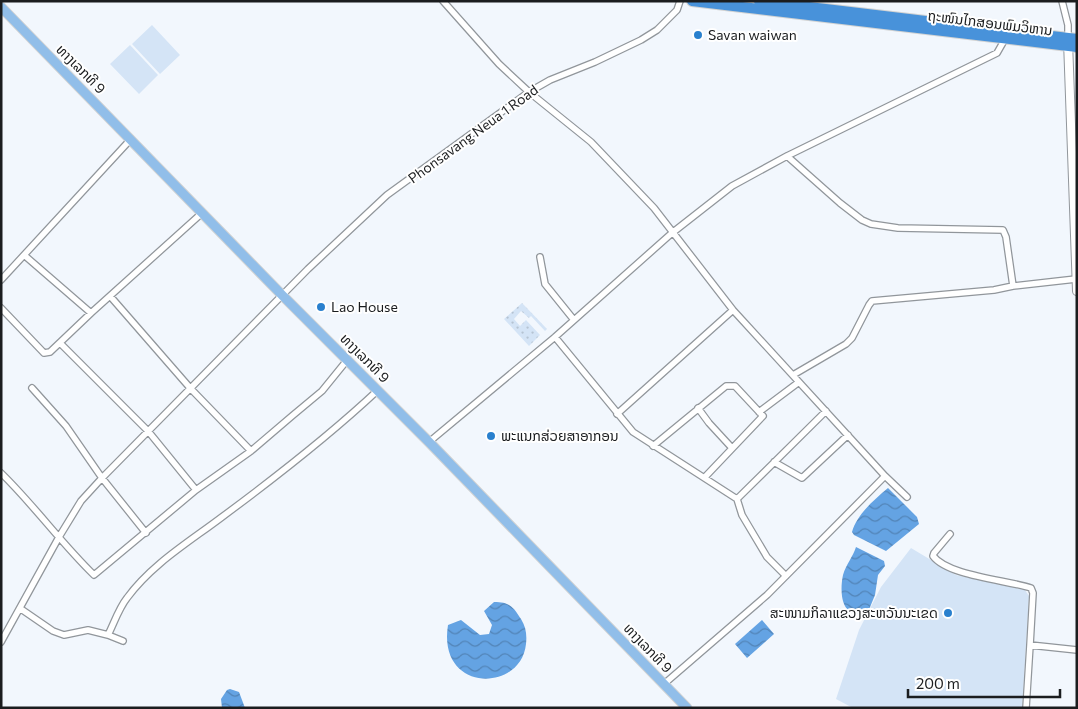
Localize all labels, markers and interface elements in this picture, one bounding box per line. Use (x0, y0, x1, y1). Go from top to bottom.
street label: ຖະໜົນໄກສອນພົມວິຫານ (927, 6, 1053, 39)
place label: Savan waiwan (708, 26, 797, 43)
marker: Savan waiwan (692, 29, 704, 41)
street label: ທາງເລກທີ 9 (53, 41, 109, 97)
street label: Phonsavang Neua 1 Road (404, 81, 541, 186)
place label: Lao House (331, 298, 398, 315)
marker: Lao House (315, 301, 327, 313)
street label: ທາງເລກທີ 9 (337, 330, 393, 386)
place label: ພະແນກສ່ວຍສາອາກອນ (501, 427, 619, 444)
marker: ພະແນກສ່ວຍສາອາກອນ (485, 430, 497, 442)
place label: ສະໜາມກິລາແຂວງສະຫວັນນະເຂດ (770, 604, 938, 621)
marker: ສະໜາມກິລາແຂວງສະຫວັນນະເຂດ (942, 607, 954, 619)
street label: ທາງເລກທີ 9 (621, 619, 676, 676)
scale bar (908, 666, 1060, 698)
text: 200 m (916, 674, 960, 692)

